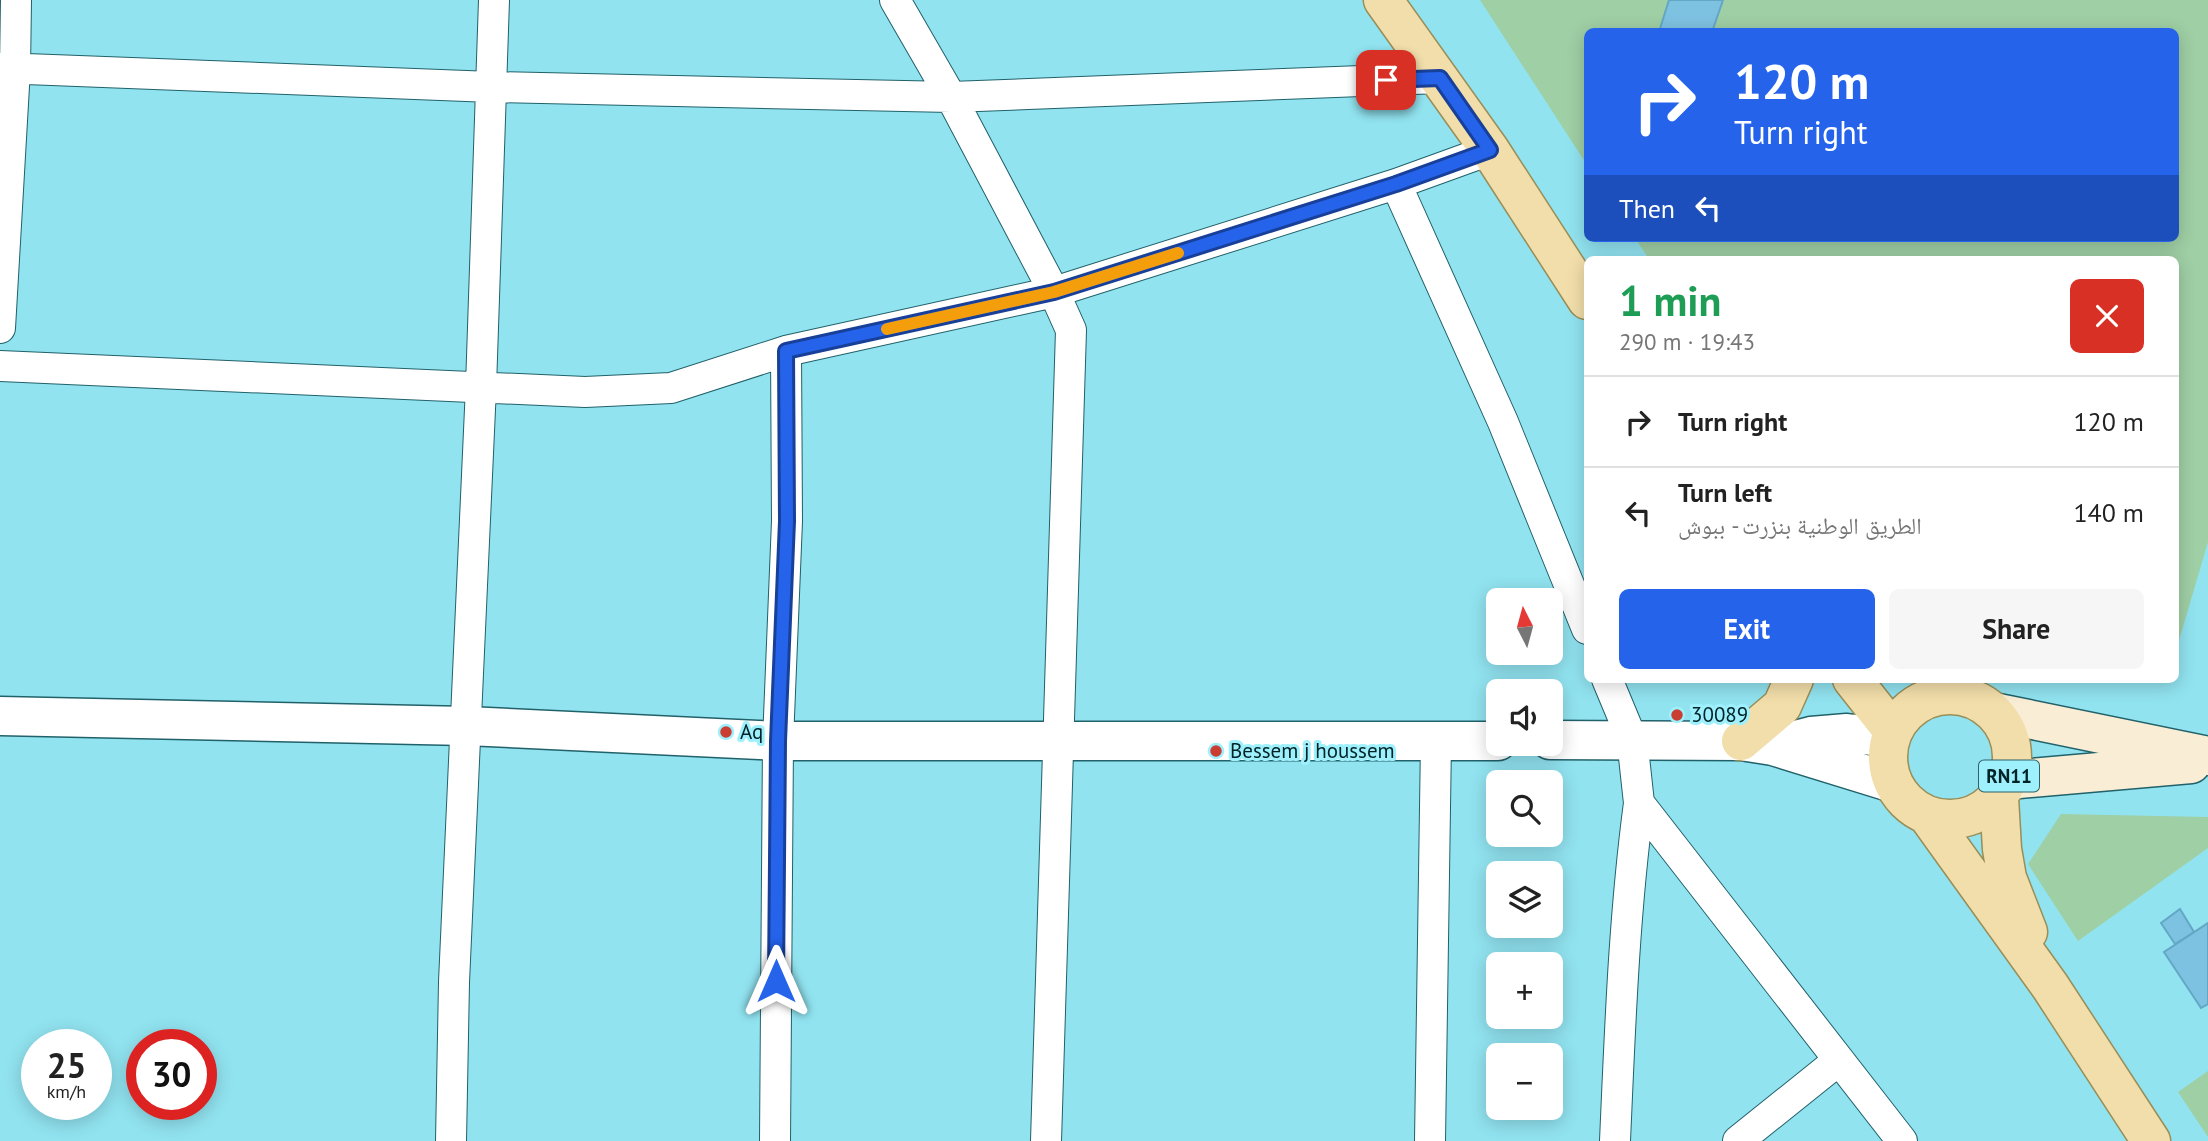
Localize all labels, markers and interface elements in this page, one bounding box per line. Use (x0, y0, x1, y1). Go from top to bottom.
text: 120 m (1734, 49, 1869, 113)
pin (1356, 50, 1416, 110)
icon: right (1619, 56, 1710, 147)
icon: arrive (1367, 61, 1405, 99)
text: Turn right (1734, 111, 1868, 153)
icon: left (1689, 189, 1727, 227)
text: Then (1619, 192, 1675, 225)
text: 1 min (1619, 273, 1721, 328)
button: close (2070, 279, 2144, 353)
text: 290 m · 19:43 (1619, 327, 1755, 356)
icon: right (1619, 403, 1657, 441)
text: Turn right (1678, 405, 1787, 438)
text: 120 m (2073, 405, 2144, 438)
text: Turn left (1678, 476, 1772, 509)
icon: left (1619, 494, 1657, 532)
text: 140 m (2073, 496, 2144, 529)
text: الطريق الوطنية بنزرت - ببوش (1678, 511, 1922, 540)
north arrow (1486, 588, 1563, 665)
map controls (1486, 588, 1563, 1120)
button: Exit (1619, 589, 1875, 669)
button: Share (1889, 589, 2144, 669)
button: sound (1486, 679, 1563, 756)
place label: 30089 (1691, 701, 1748, 728)
marker: 30089 (1669, 707, 1685, 723)
place label: Aq (740, 718, 763, 745)
marker: Aq (718, 724, 734, 740)
place label: Bessem j houssem (1230, 737, 1395, 764)
marker: Bessem j houssem (1208, 743, 1224, 759)
road number: RN11 (1979, 761, 2039, 792)
button: search (1486, 770, 1563, 847)
button: layers (1486, 861, 1563, 938)
position arrow (739, 944, 813, 1018)
button: + (1486, 952, 1563, 1029)
speed limit sign: 30 (126, 1029, 217, 1120)
text: 25 (47, 1042, 86, 1088)
button: − (1486, 1043, 1563, 1120)
text: km/h (47, 1080, 86, 1103)

